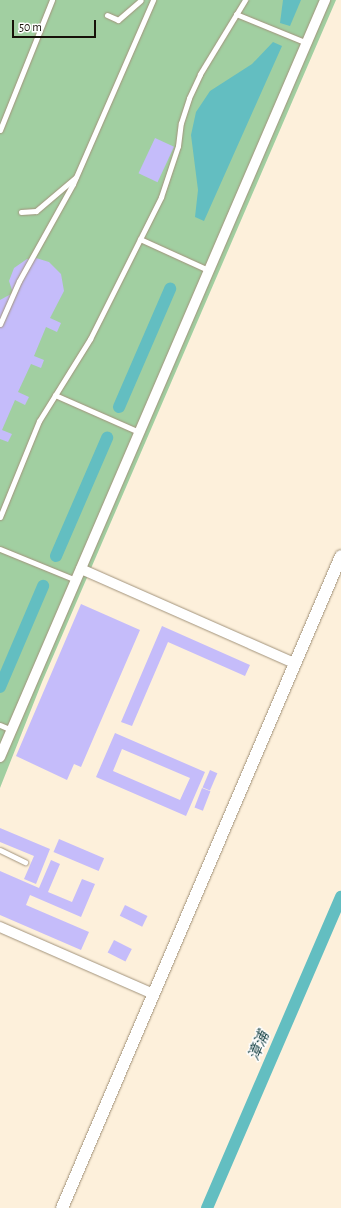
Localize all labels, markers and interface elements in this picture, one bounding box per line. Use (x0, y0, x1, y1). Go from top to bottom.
scale bar (14, 12, 98, 38)
text: 50 m (19, 21, 42, 33)
water label: 漳浦 (245, 1029, 273, 1063)

